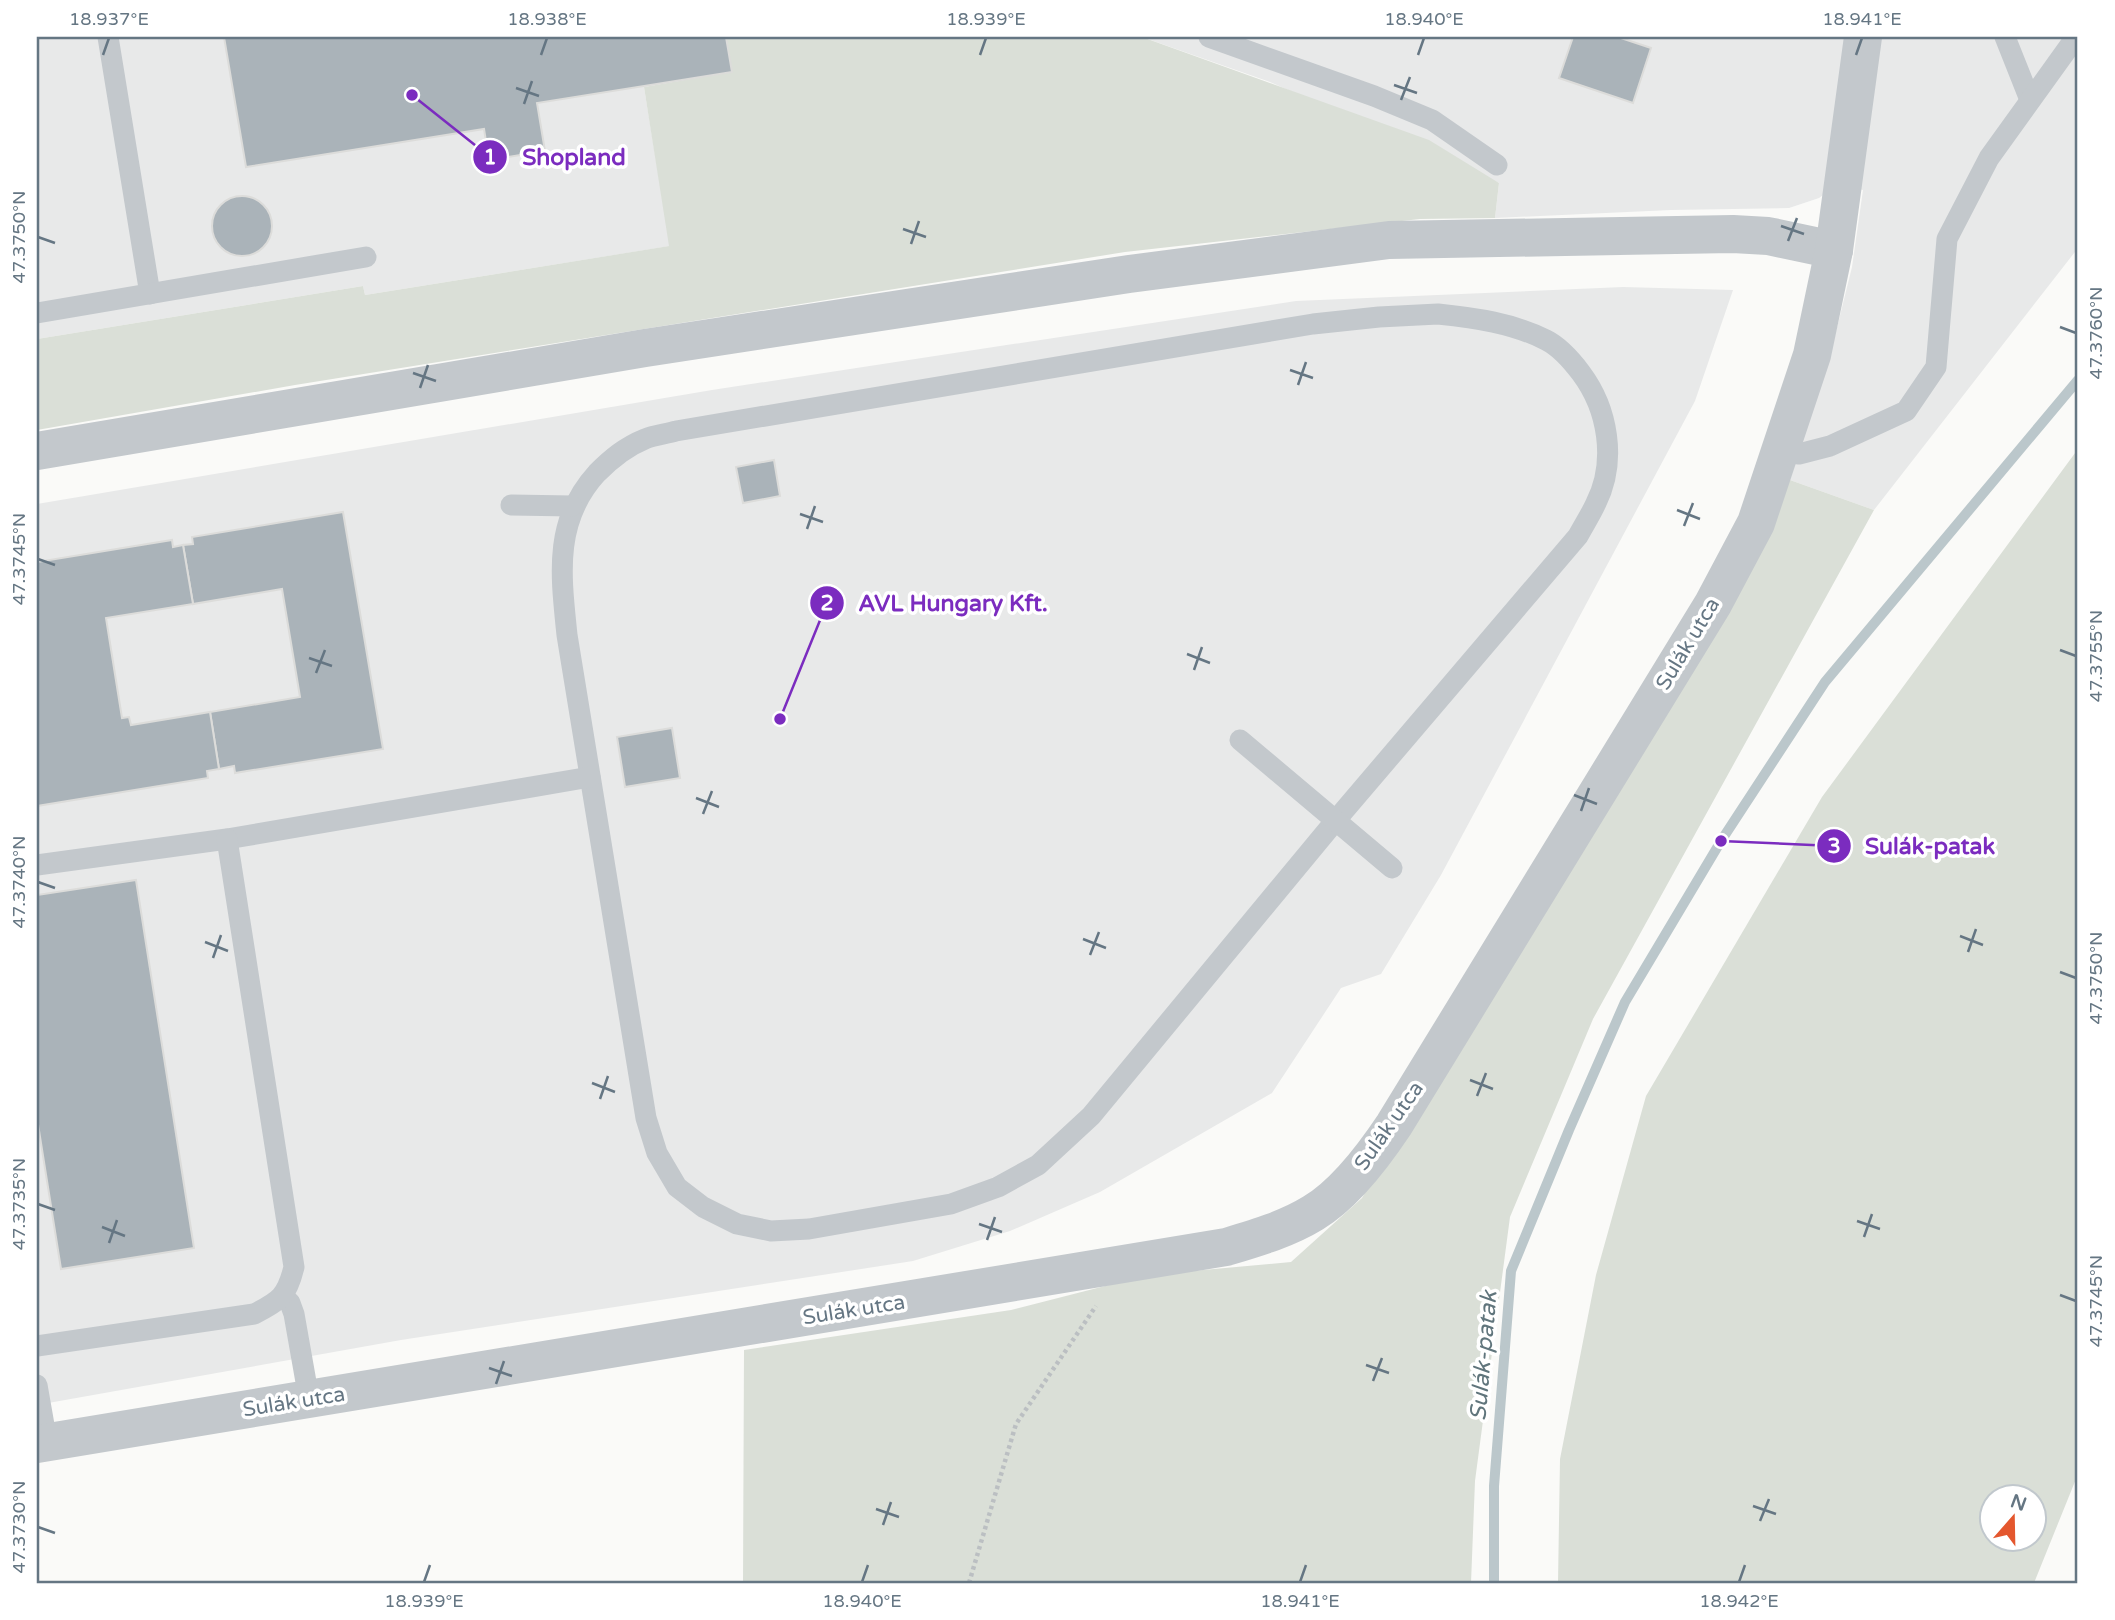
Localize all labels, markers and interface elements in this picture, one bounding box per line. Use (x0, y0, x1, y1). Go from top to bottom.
text: 18.937°E (69, 8, 149, 30)
text: 18.938°E (507, 8, 587, 30)
text: 18.939°E (946, 8, 1026, 30)
text: 18.940°E (1384, 8, 1464, 30)
text: 18.941°E (1822, 8, 1902, 30)
callout: Shopland (473, 135, 639, 179)
text: Shopland (522, 144, 626, 172)
text: 1 (483, 145, 497, 170)
text: 47.3750°N (8, 191, 30, 283)
text: 47.3760°N (2085, 287, 2107, 379)
text: 47.3745°N (8, 513, 30, 605)
callout: AVL Hungary Kft. (809, 581, 1062, 625)
text: AVL Hungary Kft. (858, 590, 1048, 618)
text: 2 (820, 591, 834, 616)
street label: Sulák utca (1651, 593, 1725, 695)
text: 47.3755°N (2085, 610, 2107, 702)
callout: Sulák-patak (1817, 824, 2009, 868)
text: Sulák-patak (1865, 833, 1995, 861)
text: 3 (1827, 834, 1841, 859)
text: 47.3740°N (8, 836, 30, 928)
text: 47.3750°N (2085, 932, 2107, 1024)
street label: Sulák utca (1349, 1077, 1429, 1175)
text: 47.3735°N (8, 1158, 30, 1250)
text: 47.3745°N (2085, 1255, 2107, 1347)
water label: Sulák-patak (1464, 1289, 1504, 1422)
street label: Sulák utca (801, 1290, 907, 1330)
street label: Sulák utca (241, 1382, 347, 1422)
text: 47.3730°N (8, 1481, 30, 1573)
north arrow (1979, 1484, 2048, 1554)
text: N (2008, 1490, 2029, 1516)
text: 18.939°E (384, 1590, 464, 1612)
text: 18.940°E (822, 1590, 902, 1612)
text: 18.941°E (1260, 1590, 1340, 1612)
text: 18.942°E (1699, 1590, 1779, 1612)

